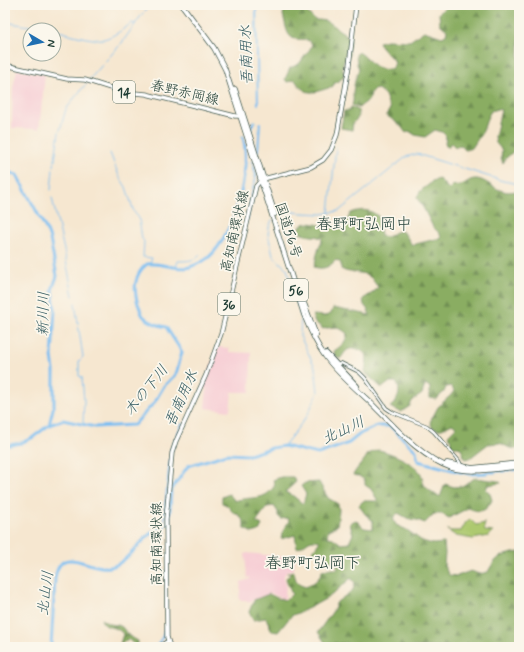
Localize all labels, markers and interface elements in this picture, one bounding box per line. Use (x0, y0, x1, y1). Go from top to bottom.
north arrow (22, 22, 62, 62)
water label: 吾南用水 (236, 25, 258, 85)
text: N (43, 39, 58, 48)
street label: 春野赤岡線 (149, 76, 221, 110)
road number: 14 (113, 81, 135, 103)
street label: 高知南環状線 (217, 188, 253, 274)
street label: 国道56号 (271, 200, 306, 261)
district label: 春野町弘岡中 (316, 214, 412, 235)
road number: 56 (284, 279, 308, 301)
water label: 新川川 (34, 291, 54, 337)
road number: 36 (218, 293, 240, 315)
water label: 木の下川 (120, 361, 173, 420)
water label: 吾南用水 (161, 367, 203, 430)
water label: 北山川 (319, 412, 368, 449)
street label: 高知南環状線 (148, 502, 166, 586)
district label: 春野町弘岡下 (265, 553, 361, 574)
water label: 北山川 (33, 570, 59, 617)

